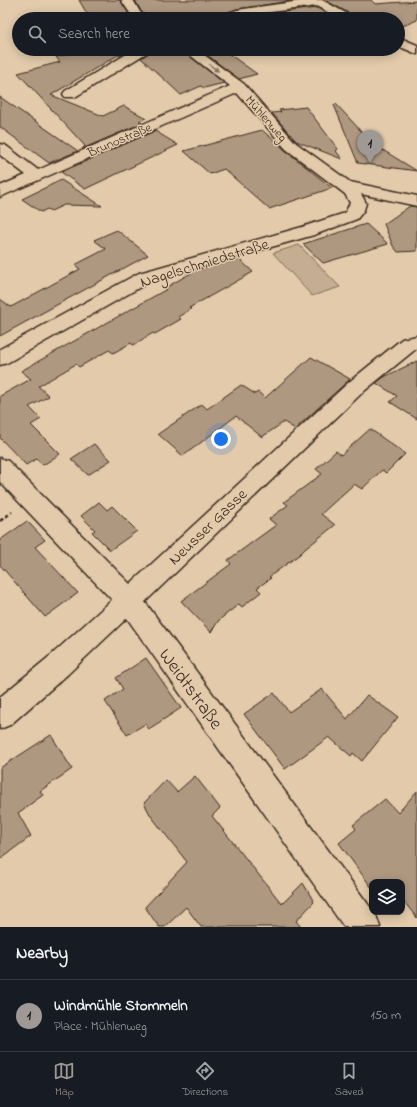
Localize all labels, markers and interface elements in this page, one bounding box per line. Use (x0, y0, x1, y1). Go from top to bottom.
search box (12, 12, 405, 56)
icon: search (26, 23, 48, 45)
text: Search here (58, 23, 130, 45)
one-way arrow (209, 63, 219, 71)
street label: Mühlenweg (240, 92, 292, 147)
street label: Brunostraße (84, 118, 155, 163)
pin: 1 (357, 130, 383, 163)
street label: Nagelschmiedstraße (137, 233, 273, 295)
your location (211, 429, 231, 449)
street label: Neusser Gasse (164, 483, 254, 571)
street label: Weidtstraße (151, 643, 229, 736)
map controls (369, 879, 405, 915)
button: layers (369, 879, 405, 915)
text: Nearby (16, 941, 68, 966)
text: Windmühle Stommeln (54, 995, 188, 1017)
text: 1 (27, 1006, 31, 1025)
text: 150 m (370, 1006, 401, 1025)
text: Place · Mühlenweg (54, 1017, 147, 1036)
tab: Map (53, 1060, 75, 1100)
tab: Directions (182, 1060, 228, 1100)
tab: Saved (335, 1060, 364, 1100)

